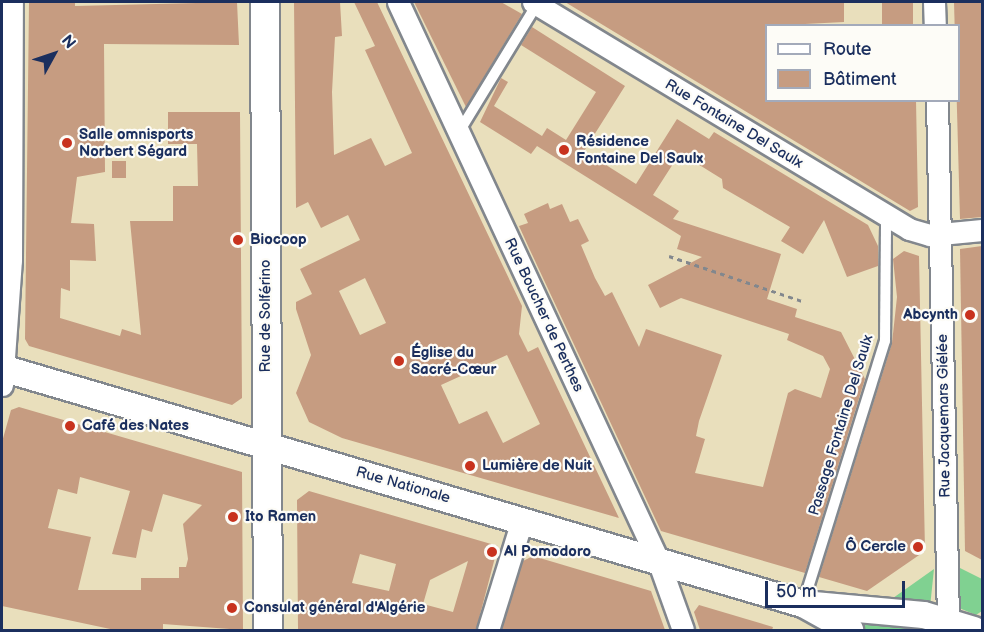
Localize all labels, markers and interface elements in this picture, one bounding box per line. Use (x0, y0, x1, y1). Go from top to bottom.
north arrow (24, 24, 84, 84)
legend (765, 24, 960, 102)
text: N (57, 31, 79, 53)
text: Route (823, 39, 872, 60)
text: Bâtiment (823, 69, 897, 90)
street label: Rue Fontaine Del Saulx (662, 76, 806, 172)
place label: Salle omnisports Norbert Ségard (79, 125, 193, 160)
place label: Résidence Fontaine Del Saulx (576, 132, 703, 167)
marker: Salle omnisports Norbert Ségard (60, 136, 74, 150)
marker: Résidence Fontaine Del Saulx (557, 143, 571, 157)
place label: Biocoop (250, 231, 307, 249)
marker: Biocoop (231, 233, 245, 247)
street label: Rue Boucher de Perthes (500, 235, 588, 395)
street label: Rue de Solférino (257, 259, 275, 373)
place label: Abcynth (903, 306, 958, 324)
marker: Abcynth (963, 308, 977, 322)
street label: Passage Fontaine Del Saulx (805, 332, 877, 518)
street label: Rue Jacquemars Giélée (934, 333, 954, 499)
place label: Église du Sacré-Cœur (411, 343, 496, 378)
marker: Église du Sacré-Cœur (392, 354, 406, 368)
place label: Café des Nates (82, 417, 189, 435)
marker: Café des Nates (63, 419, 77, 433)
place label: Lumière de Nuit (482, 457, 592, 475)
marker: Lumière de Nuit (463, 459, 477, 473)
street label: Rue Nationale (354, 463, 452, 507)
place label: Ito Ramen (245, 508, 316, 526)
marker: Ito Ramen (226, 510, 240, 524)
place label: Ô Cercle (845, 538, 906, 556)
marker: Ô Cercle (911, 540, 925, 554)
place label: Al Pomodoro (504, 543, 591, 561)
marker: Al Pomodoro (485, 545, 499, 559)
scale bar (768, 569, 908, 607)
text: 50 m (776, 581, 817, 602)
place label: Consulat général d'Algérie (244, 599, 425, 617)
marker: Consulat général d'Algérie (225, 601, 239, 615)

